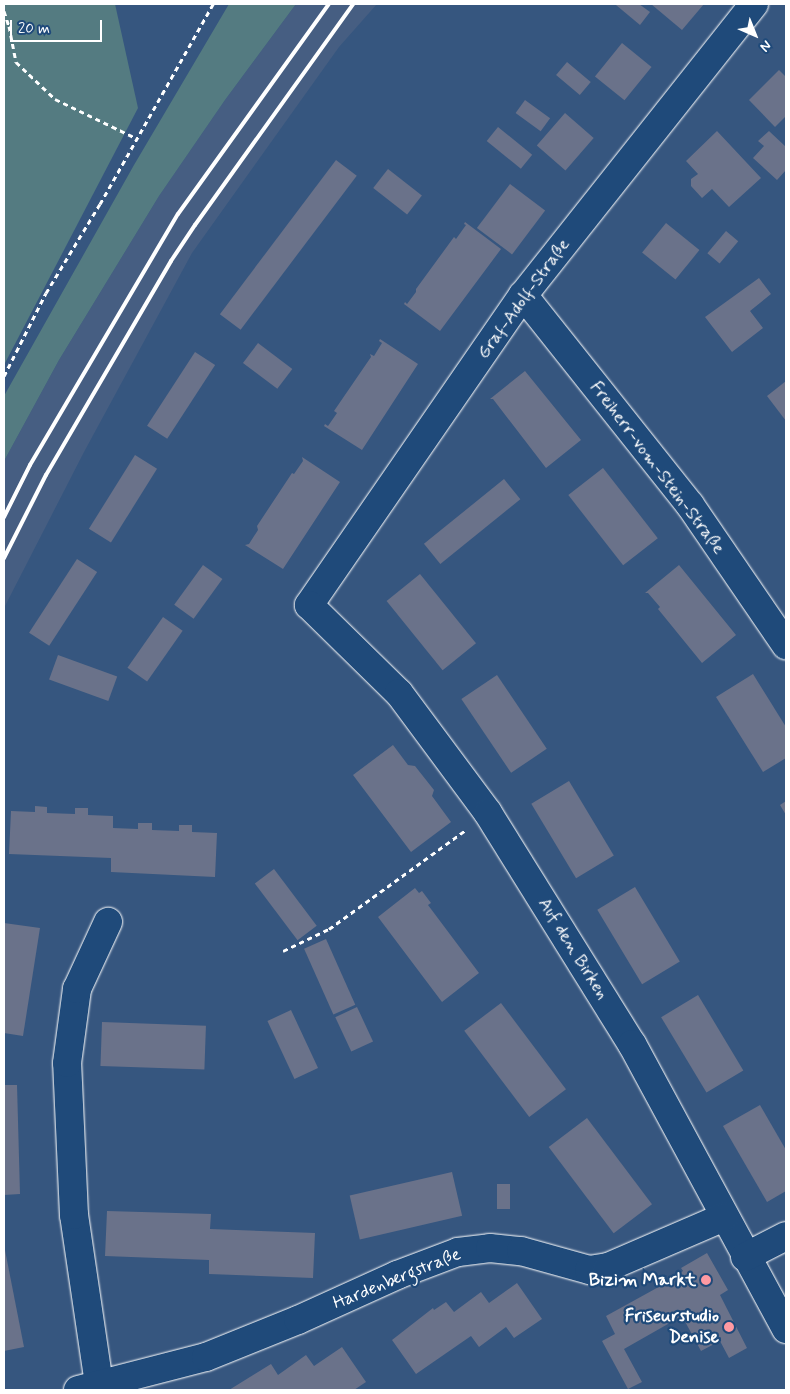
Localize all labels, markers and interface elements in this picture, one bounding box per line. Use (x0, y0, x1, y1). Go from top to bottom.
scale bar (12, 10, 105, 42)
north arrow (730, 10, 780, 60)
text: 20 m (18, 19, 50, 39)
text: N (756, 36, 775, 55)
street label: Graf-Adolf-Straße (473, 235, 575, 363)
street label: Freiherr-vom-Stein-Straße (585, 377, 729, 559)
street label: Auf den Birken (534, 896, 612, 1002)
street label: Hardenbergstraße (330, 1243, 464, 1315)
place label: Bizim Markt (590, 1269, 696, 1291)
marker: Bizim Markt (700, 1274, 712, 1286)
place label: Friseurstudio Denise (625, 1306, 719, 1348)
marker: Friseurstudio Denise (723, 1321, 735, 1333)

